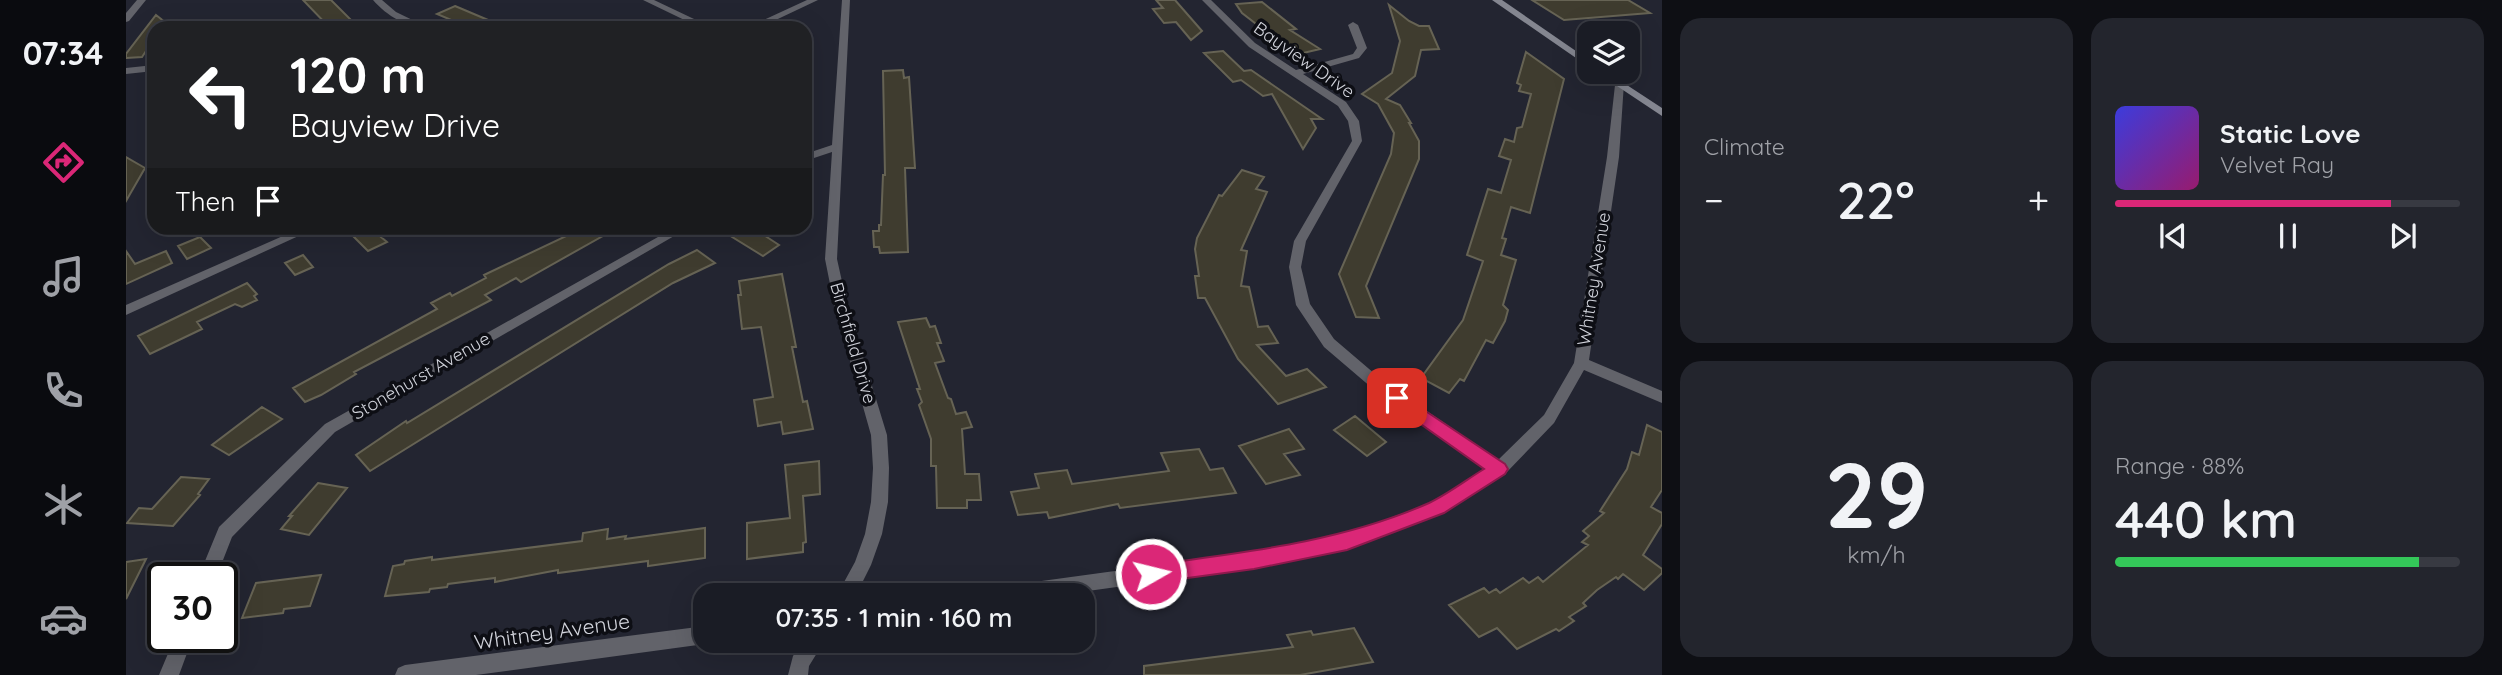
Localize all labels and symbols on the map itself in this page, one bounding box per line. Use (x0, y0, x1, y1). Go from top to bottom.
street label: Bayview Drive (1249, 16, 1359, 103)
street label: Whitney Avenue (1572, 211, 1615, 347)
street label: Birchfield Drive (825, 279, 882, 406)
street label: Stonehurst Avenue (347, 327, 494, 425)
pin (1367, 368, 1427, 428)
position arrow (1114, 537, 1188, 611)
speed limit sign: 30 (147, 562, 238, 653)
street label: Whitney Avenue (472, 607, 632, 655)

